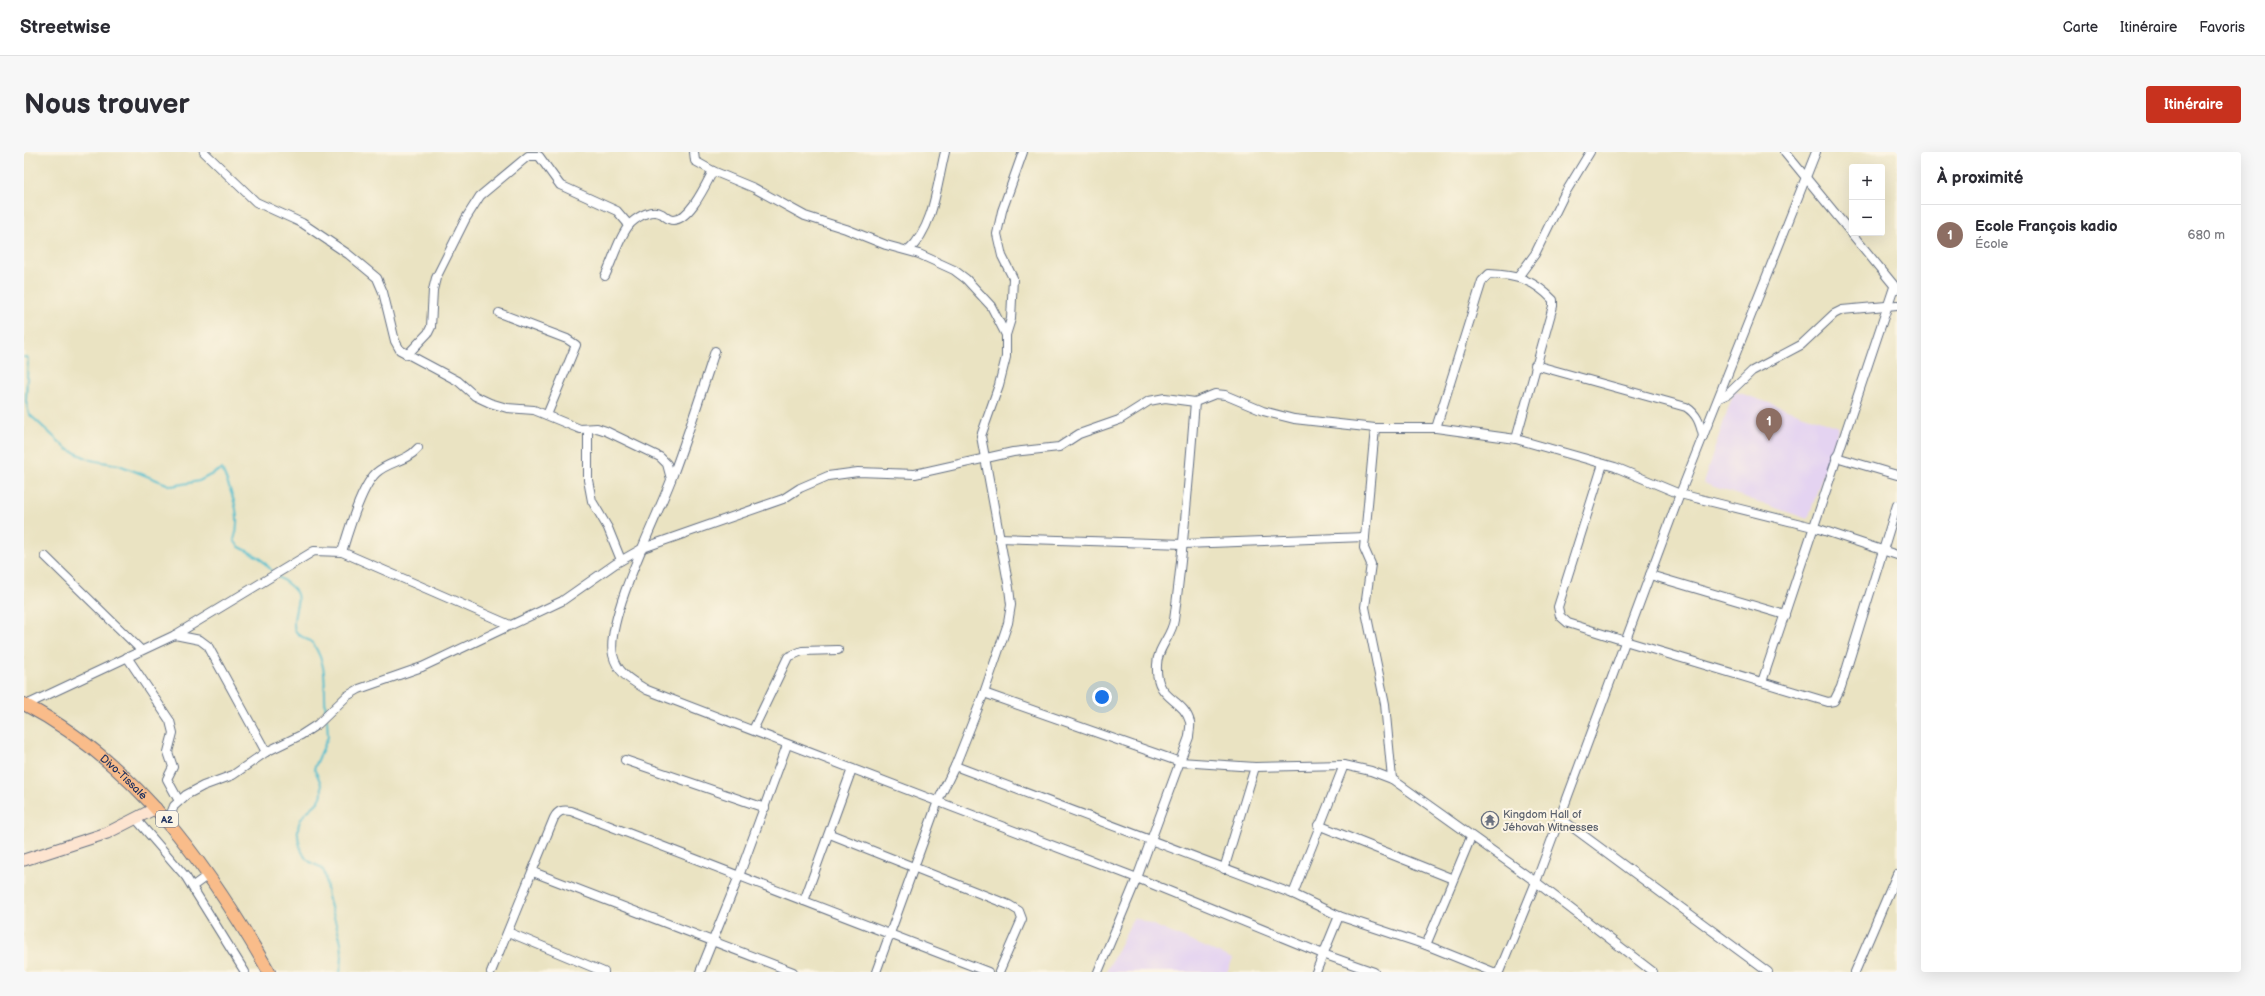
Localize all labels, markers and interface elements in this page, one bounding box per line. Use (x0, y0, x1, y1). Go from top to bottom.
text: Streetwise (20, 16, 111, 39)
text: Carte (2063, 19, 2098, 36)
text: Itinéraire (2120, 19, 2177, 36)
text: Favoris (2199, 19, 2245, 36)
button: Itinéraire (2146, 86, 2241, 123)
text: Nous trouver (24, 88, 190, 121)
map controls (1849, 164, 1885, 236)
button: + (1849, 164, 1885, 200)
text: À proximité (1937, 168, 2023, 188)
button: − (1849, 200, 1885, 236)
text: Ecole François kadio (1975, 217, 2117, 236)
text: 1 (1947, 227, 1953, 243)
text: 680 m (2188, 227, 2225, 243)
text: École (1975, 236, 2008, 252)
pin: 1 (1756, 408, 1782, 441)
your location (1092, 687, 1112, 707)
street label: Divo-Tissalé (97, 752, 150, 803)
place label: Kingdom Hall of Jéhovah Witnesses (1503, 808, 1599, 834)
temple icon: Kingdom Hall of Jéhovah Witnesses (1480, 810, 1500, 830)
road number: A2 (156, 811, 178, 827)

